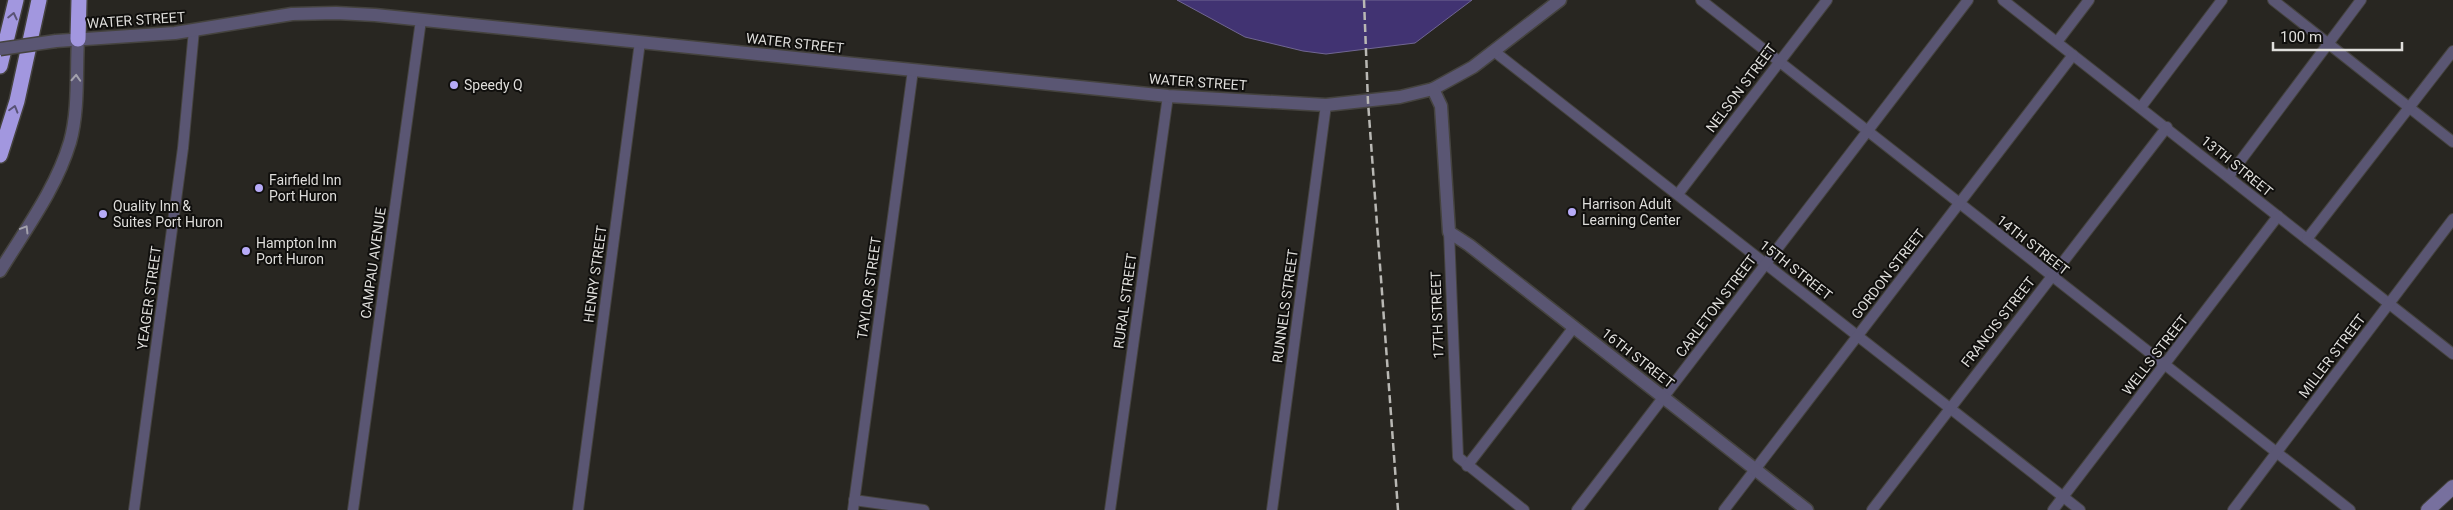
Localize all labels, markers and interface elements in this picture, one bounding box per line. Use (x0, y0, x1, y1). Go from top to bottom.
street label: WATER STREET (86, 9, 186, 31)
one-way arrow (7, 12, 18, 21)
scale bar (2273, 20, 2402, 52)
text: 100 m (2280, 28, 2322, 46)
street label: WATER STREET (745, 30, 845, 56)
street label: NELSON STREET (1703, 40, 1780, 135)
street label: WATER STREET (1148, 71, 1248, 93)
one-way arrow (71, 74, 81, 82)
place label: Speedy Q (464, 77, 523, 93)
marker: Speedy Q (448, 79, 460, 91)
one-way arrow (9, 105, 19, 113)
street label: 13TH STREET (2198, 132, 2276, 200)
place label: Fairfield Inn Port Huron (269, 172, 342, 204)
marker: Fairfield Inn Port Huron (253, 182, 265, 194)
place label: Harrison Adult Learning Center (1582, 196, 1681, 228)
place label: Quality Inn & Suites Port Huron (113, 198, 223, 230)
street label: CAMPAU AVENUE (357, 206, 389, 320)
marker: Harrison Adult Learning Center (1566, 206, 1578, 218)
marker: Quality Inn & Suites Port Huron (97, 208, 109, 220)
street label: 14TH STREET (1994, 212, 2073, 279)
street label: HENRY STREET (580, 224, 610, 324)
street label: GORDON STREET (1848, 225, 1928, 322)
one-way arrow (19, 226, 29, 235)
place label: Hampton Inn Port Huron (256, 235, 337, 267)
street label: TAYLOR STREET (854, 235, 884, 340)
street label: 15TH STREET (1757, 237, 1836, 304)
street label: YEAGER STREET (134, 244, 164, 351)
marker: Hampton Inn Port Huron (240, 245, 252, 257)
street label: RUNNELS STREET (1269, 247, 1301, 364)
street label: CARLETON STREET (1672, 251, 1760, 360)
street label: RURAL STREET (1110, 252, 1140, 350)
street label: 17TH STREET (1427, 270, 1447, 359)
street label: FRANCIS STREET (1958, 273, 2039, 370)
street label: MILLER STREET (2295, 310, 2369, 401)
street label: WELLS STREET (2119, 311, 2192, 398)
street label: 16TH STREET (1599, 325, 1678, 392)

